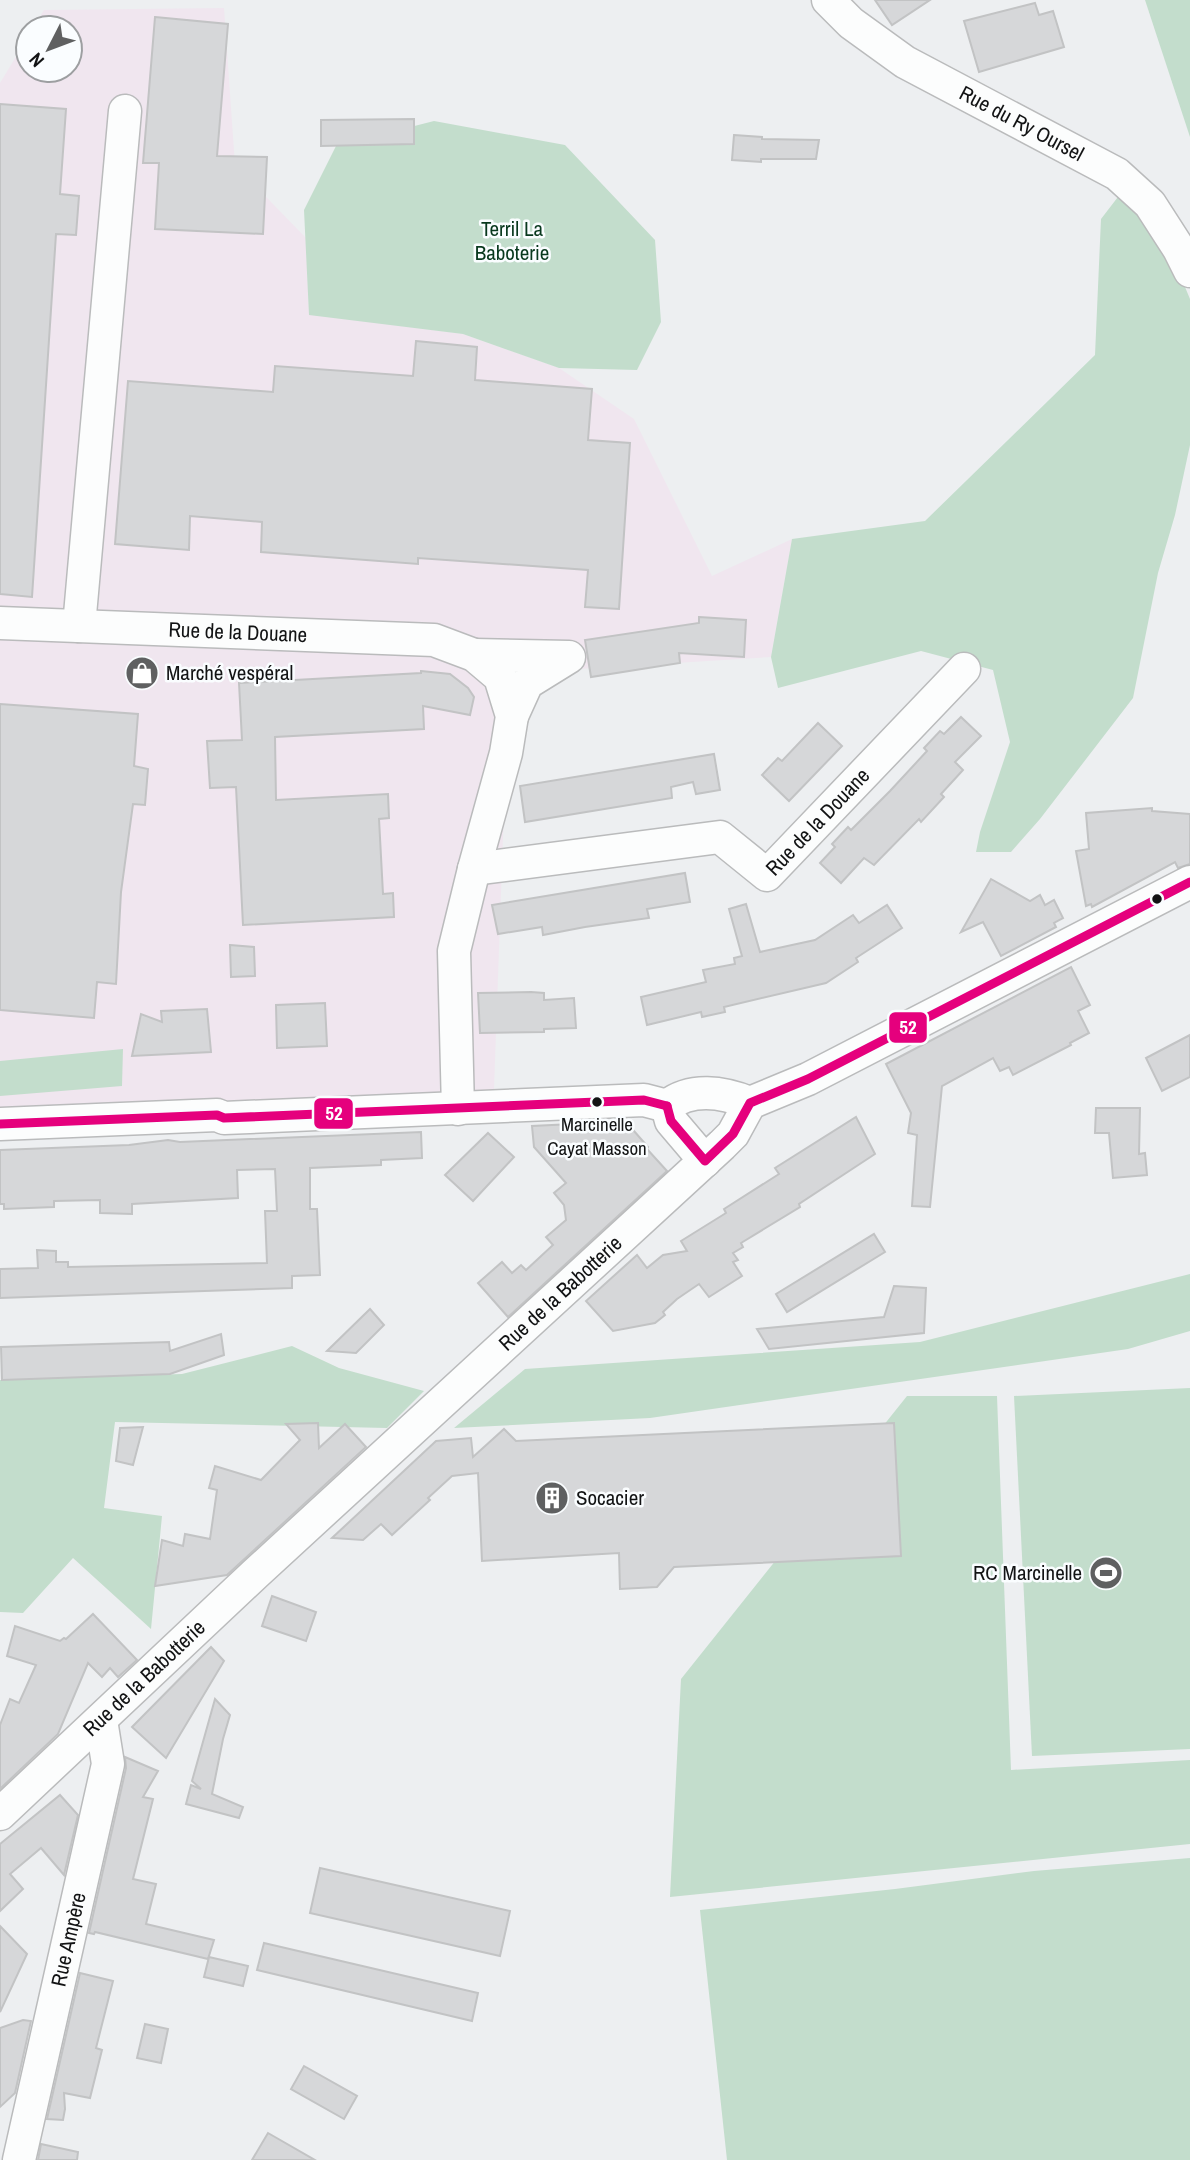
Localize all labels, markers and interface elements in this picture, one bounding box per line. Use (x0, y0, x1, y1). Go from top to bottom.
north arrow (14, 14, 84, 84)
text: N (23, 47, 50, 73)
street label: Rue du Ry Oursel (955, 78, 1089, 168)
park label: Terril La Baboterie (475, 214, 549, 267)
street label: Rue de la Douane (168, 615, 308, 649)
shop icon: Marché vespéral (123, 654, 161, 692)
place label: Marché vespéral (166, 658, 293, 687)
street label: Rue de la Douane (759, 761, 876, 882)
unlabelled marker (1150, 892, 1164, 906)
line badge: 52 (888, 1011, 928, 1044)
text: 52 (899, 1014, 917, 1040)
marker: Marcinelle Cayat Masson (590, 1095, 604, 1109)
line badge: 52 (313, 1097, 354, 1130)
text: 52 (325, 1100, 343, 1126)
place label: Marcinelle Cayat Masson (547, 1111, 647, 1161)
street label: Rue de la Babotterie (492, 1229, 628, 1357)
building icon: Socacier (533, 1479, 571, 1517)
place label: Socacier (576, 1483, 644, 1512)
sports icon: RC Marcinelle (1087, 1554, 1125, 1592)
place label: RC Marcinelle (973, 1558, 1082, 1587)
street label: Rue de la Babotterie (76, 1613, 211, 1743)
street label: Rue Ampère (43, 1890, 93, 1989)

